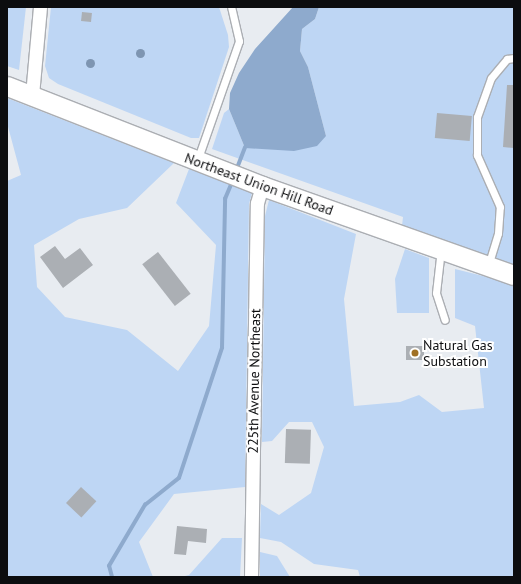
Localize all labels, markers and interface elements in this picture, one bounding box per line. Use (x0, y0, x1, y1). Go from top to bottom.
street label: Northeast Union Hill Road (182, 149, 336, 219)
street label: 225th Avenue Northeast (244, 308, 264, 454)
place label: Natural Gas Substation (423, 337, 493, 370)
marker: Natural Gas Substation (410, 348, 420, 358)

